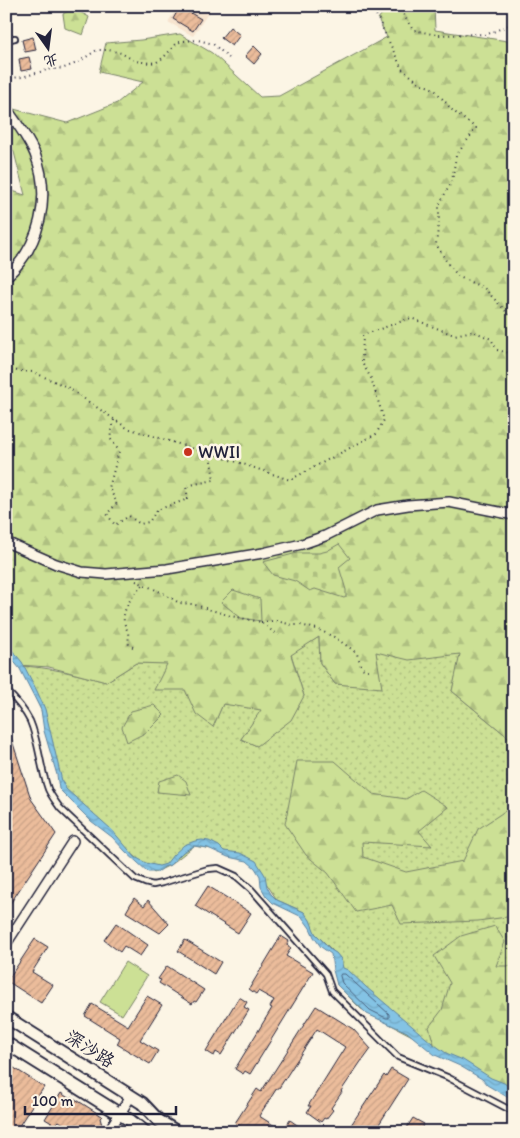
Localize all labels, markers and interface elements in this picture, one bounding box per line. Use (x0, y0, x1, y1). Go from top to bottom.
north arrow (22, 22, 72, 72)
text: 北 (42, 50, 60, 70)
place label: WWII (198, 441, 240, 463)
marker: WWII (182, 446, 194, 458)
street label: 深沙路 (61, 1025, 119, 1073)
scale bar (25, 1083, 176, 1115)
text: 100 m (32, 1092, 74, 1110)

